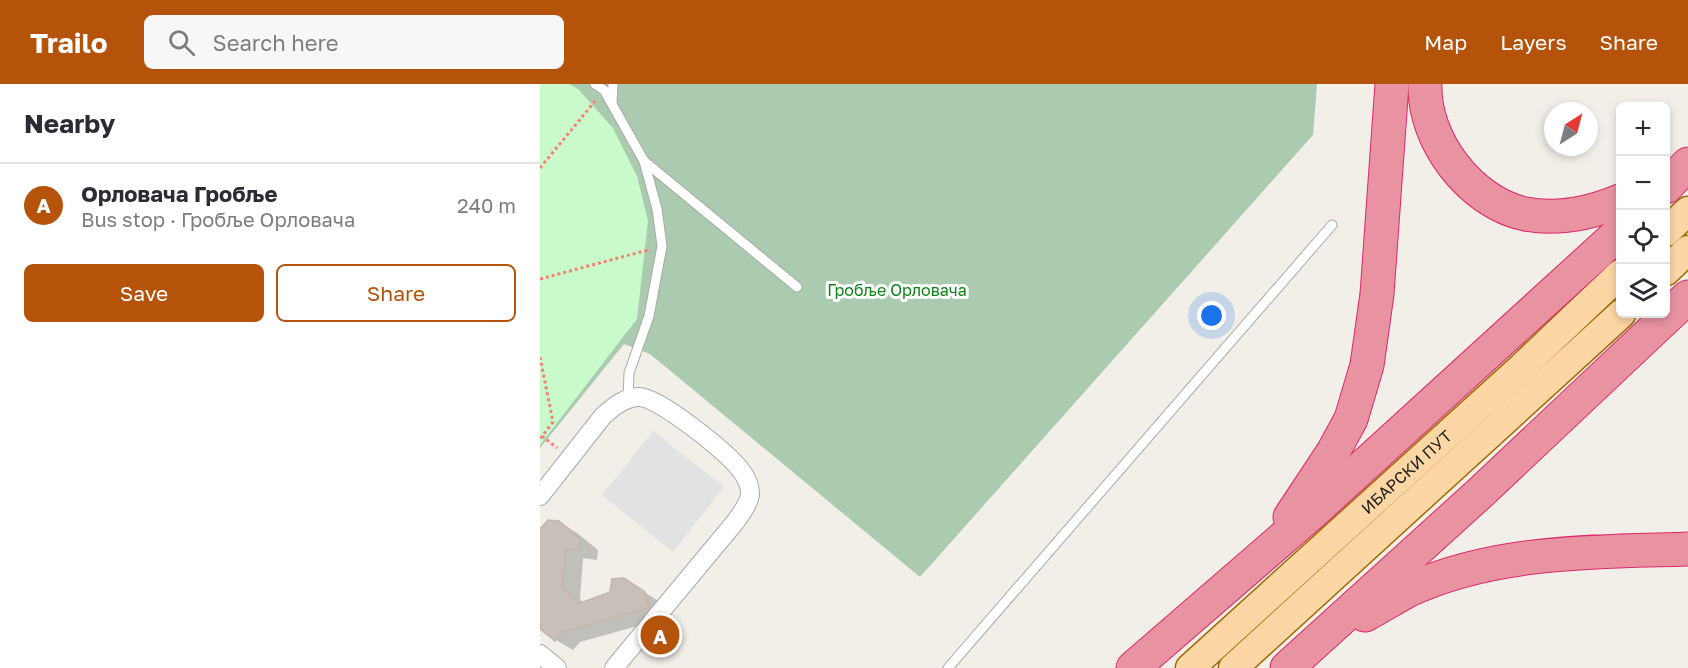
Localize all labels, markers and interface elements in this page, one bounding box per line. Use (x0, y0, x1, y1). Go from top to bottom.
search box (144, 15, 564, 69)
text: Trailo (30, 26, 108, 59)
icon: search (165, 26, 198, 59)
text: Search here (213, 29, 339, 56)
text: Map (1424, 29, 1467, 55)
text: Layers (1500, 29, 1567, 55)
text: Share (1600, 29, 1658, 55)
north arrow (1544, 102, 1598, 156)
map controls (1616, 102, 1670, 318)
button: + (1616, 102, 1670, 156)
text: Nearby (24, 108, 115, 139)
button: − (1616, 156, 1670, 210)
text: Орловача Гробље (81, 180, 278, 207)
text: A (36, 193, 51, 217)
text: 240 m (457, 193, 516, 217)
text: Bus stop · Гробље Орловача (81, 207, 355, 231)
button: locate (1616, 210, 1670, 264)
button: Save (24, 264, 264, 322)
button: Share (276, 264, 516, 322)
button: layers (1616, 264, 1670, 318)
park label: Гробље Орловача (827, 280, 967, 300)
your location (1197, 301, 1226, 330)
street label: ИБАРСКИ ПУТ (1357, 426, 1456, 518)
pin: A (640, 612, 680, 658)

